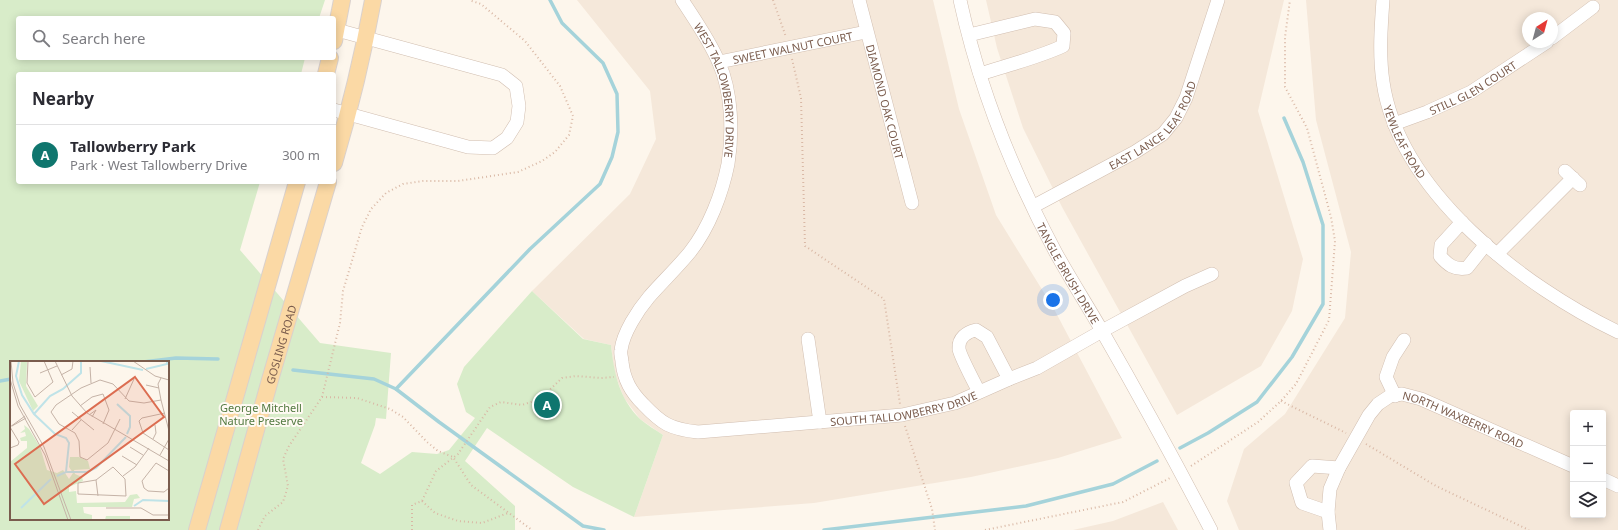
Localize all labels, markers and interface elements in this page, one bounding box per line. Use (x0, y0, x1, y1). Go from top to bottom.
north arrow (1522, 12, 1558, 48)
search box (16, 16, 336, 60)
street label: WEST TALLOWBERRY DRIVE (691, 20, 738, 159)
icon: search (30, 27, 52, 49)
street label: SWEET WALNUT COURT (731, 27, 854, 67)
text: Search here (62, 28, 145, 48)
street label: DIAMOND OAK COURT (863, 43, 908, 161)
street label: STILL GLEN COURT (1427, 57, 1519, 118)
street label: EAST LANCE LEAF ROAD (1106, 79, 1199, 172)
text: Nearby (32, 87, 94, 110)
street label: YEWLEAF ROAD (1381, 103, 1430, 181)
text: Tallowberry Park (70, 136, 196, 156)
text: A (41, 146, 50, 164)
text: 300 m (282, 146, 320, 164)
text: Park · West Tallowberry Drive (70, 156, 247, 174)
street label: TANGLE BRUSH DRIVE (1034, 220, 1103, 326)
your location (1043, 290, 1063, 310)
street label: GOSLING ROAD (262, 303, 299, 386)
inset map (10, 361, 169, 520)
street label: SOUTH TALLOWBERRY DRIVE (829, 387, 979, 428)
street label: NORTH WAXBERRY ROAD (1401, 387, 1526, 451)
pin: A (534, 390, 560, 420)
park label: George Mitchell Nature Preserve (219, 400, 303, 428)
map controls (1570, 410, 1606, 518)
button: + (1570, 410, 1606, 446)
button: − (1570, 446, 1606, 482)
button: layers (1570, 482, 1606, 518)

